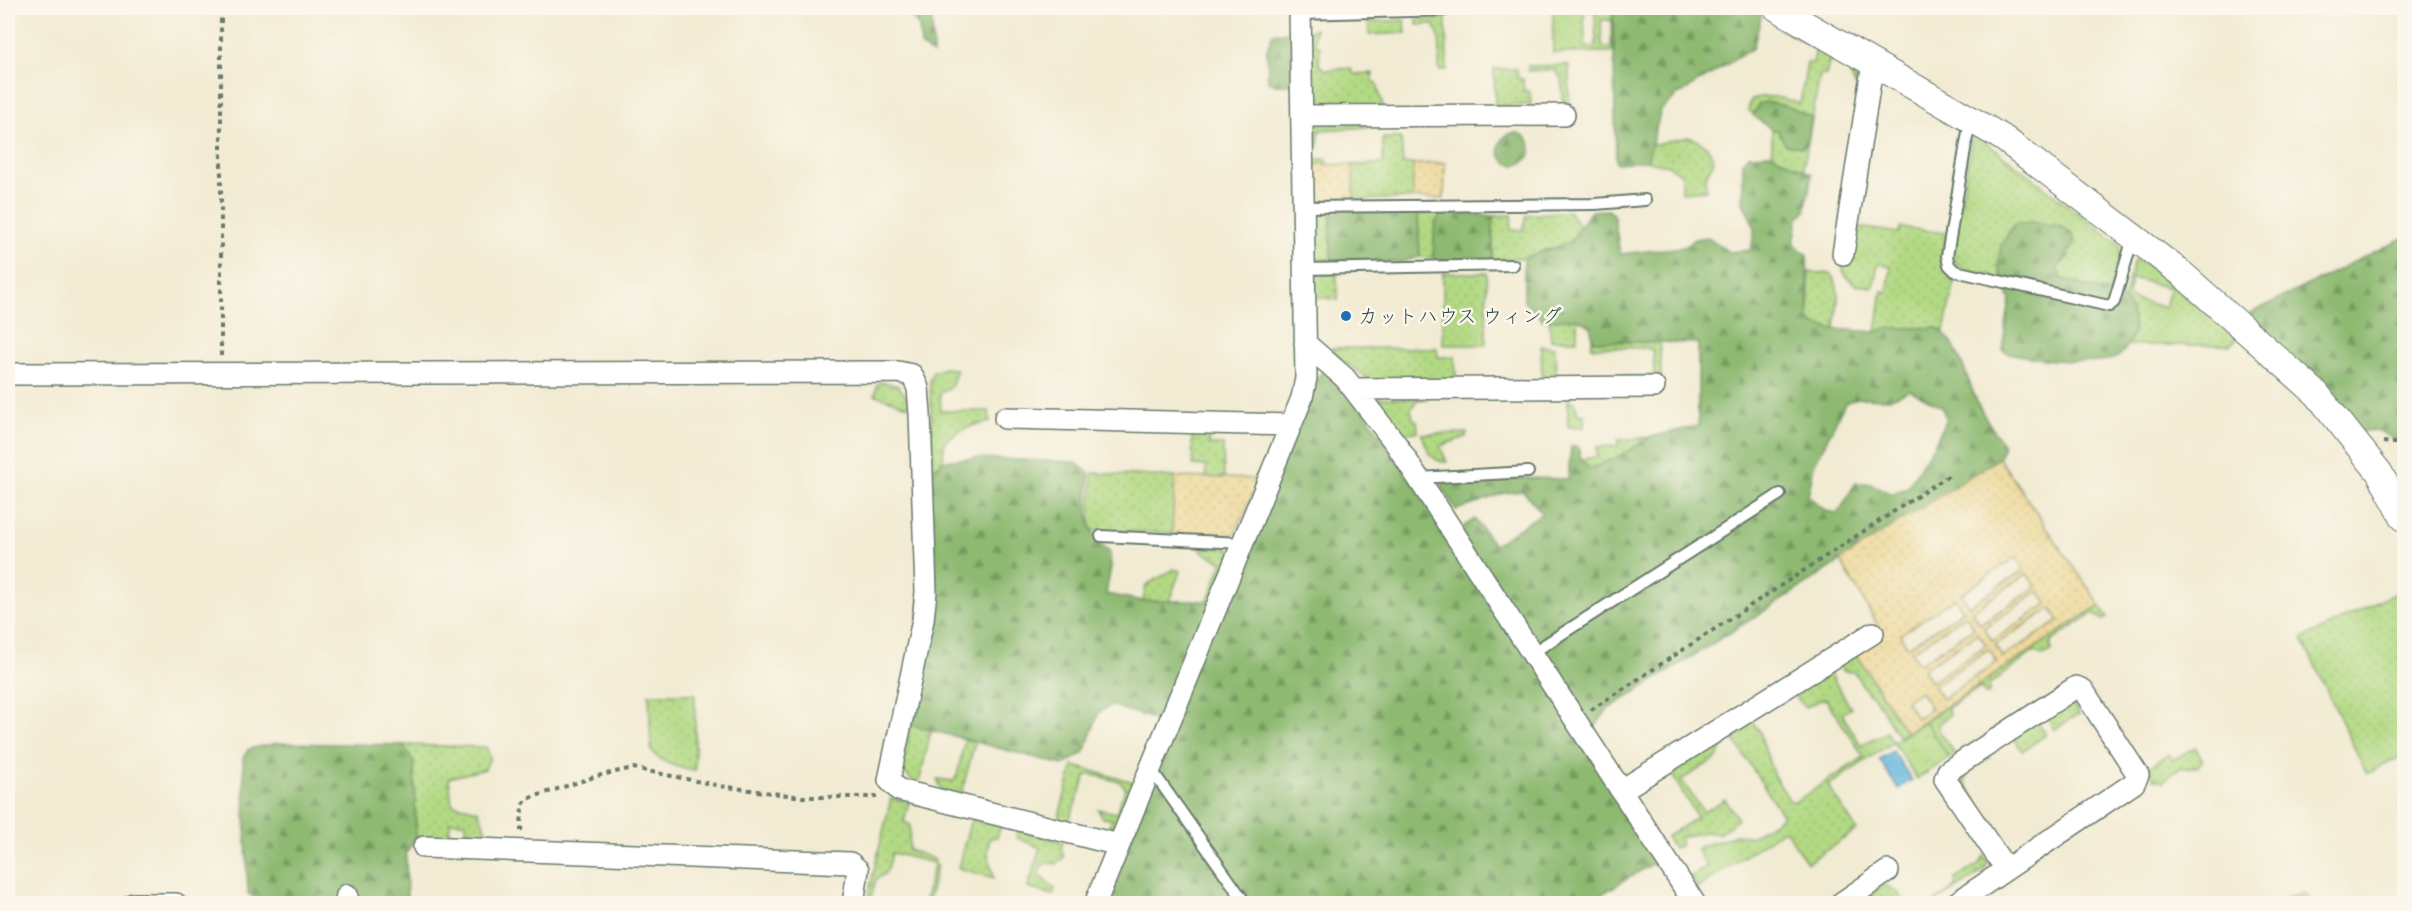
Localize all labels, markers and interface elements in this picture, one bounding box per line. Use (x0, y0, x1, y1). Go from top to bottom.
place label: カットハウス ウィング (1358, 299, 1562, 334)
marker: カットハウス ウィング (1339, 309, 1353, 323)

